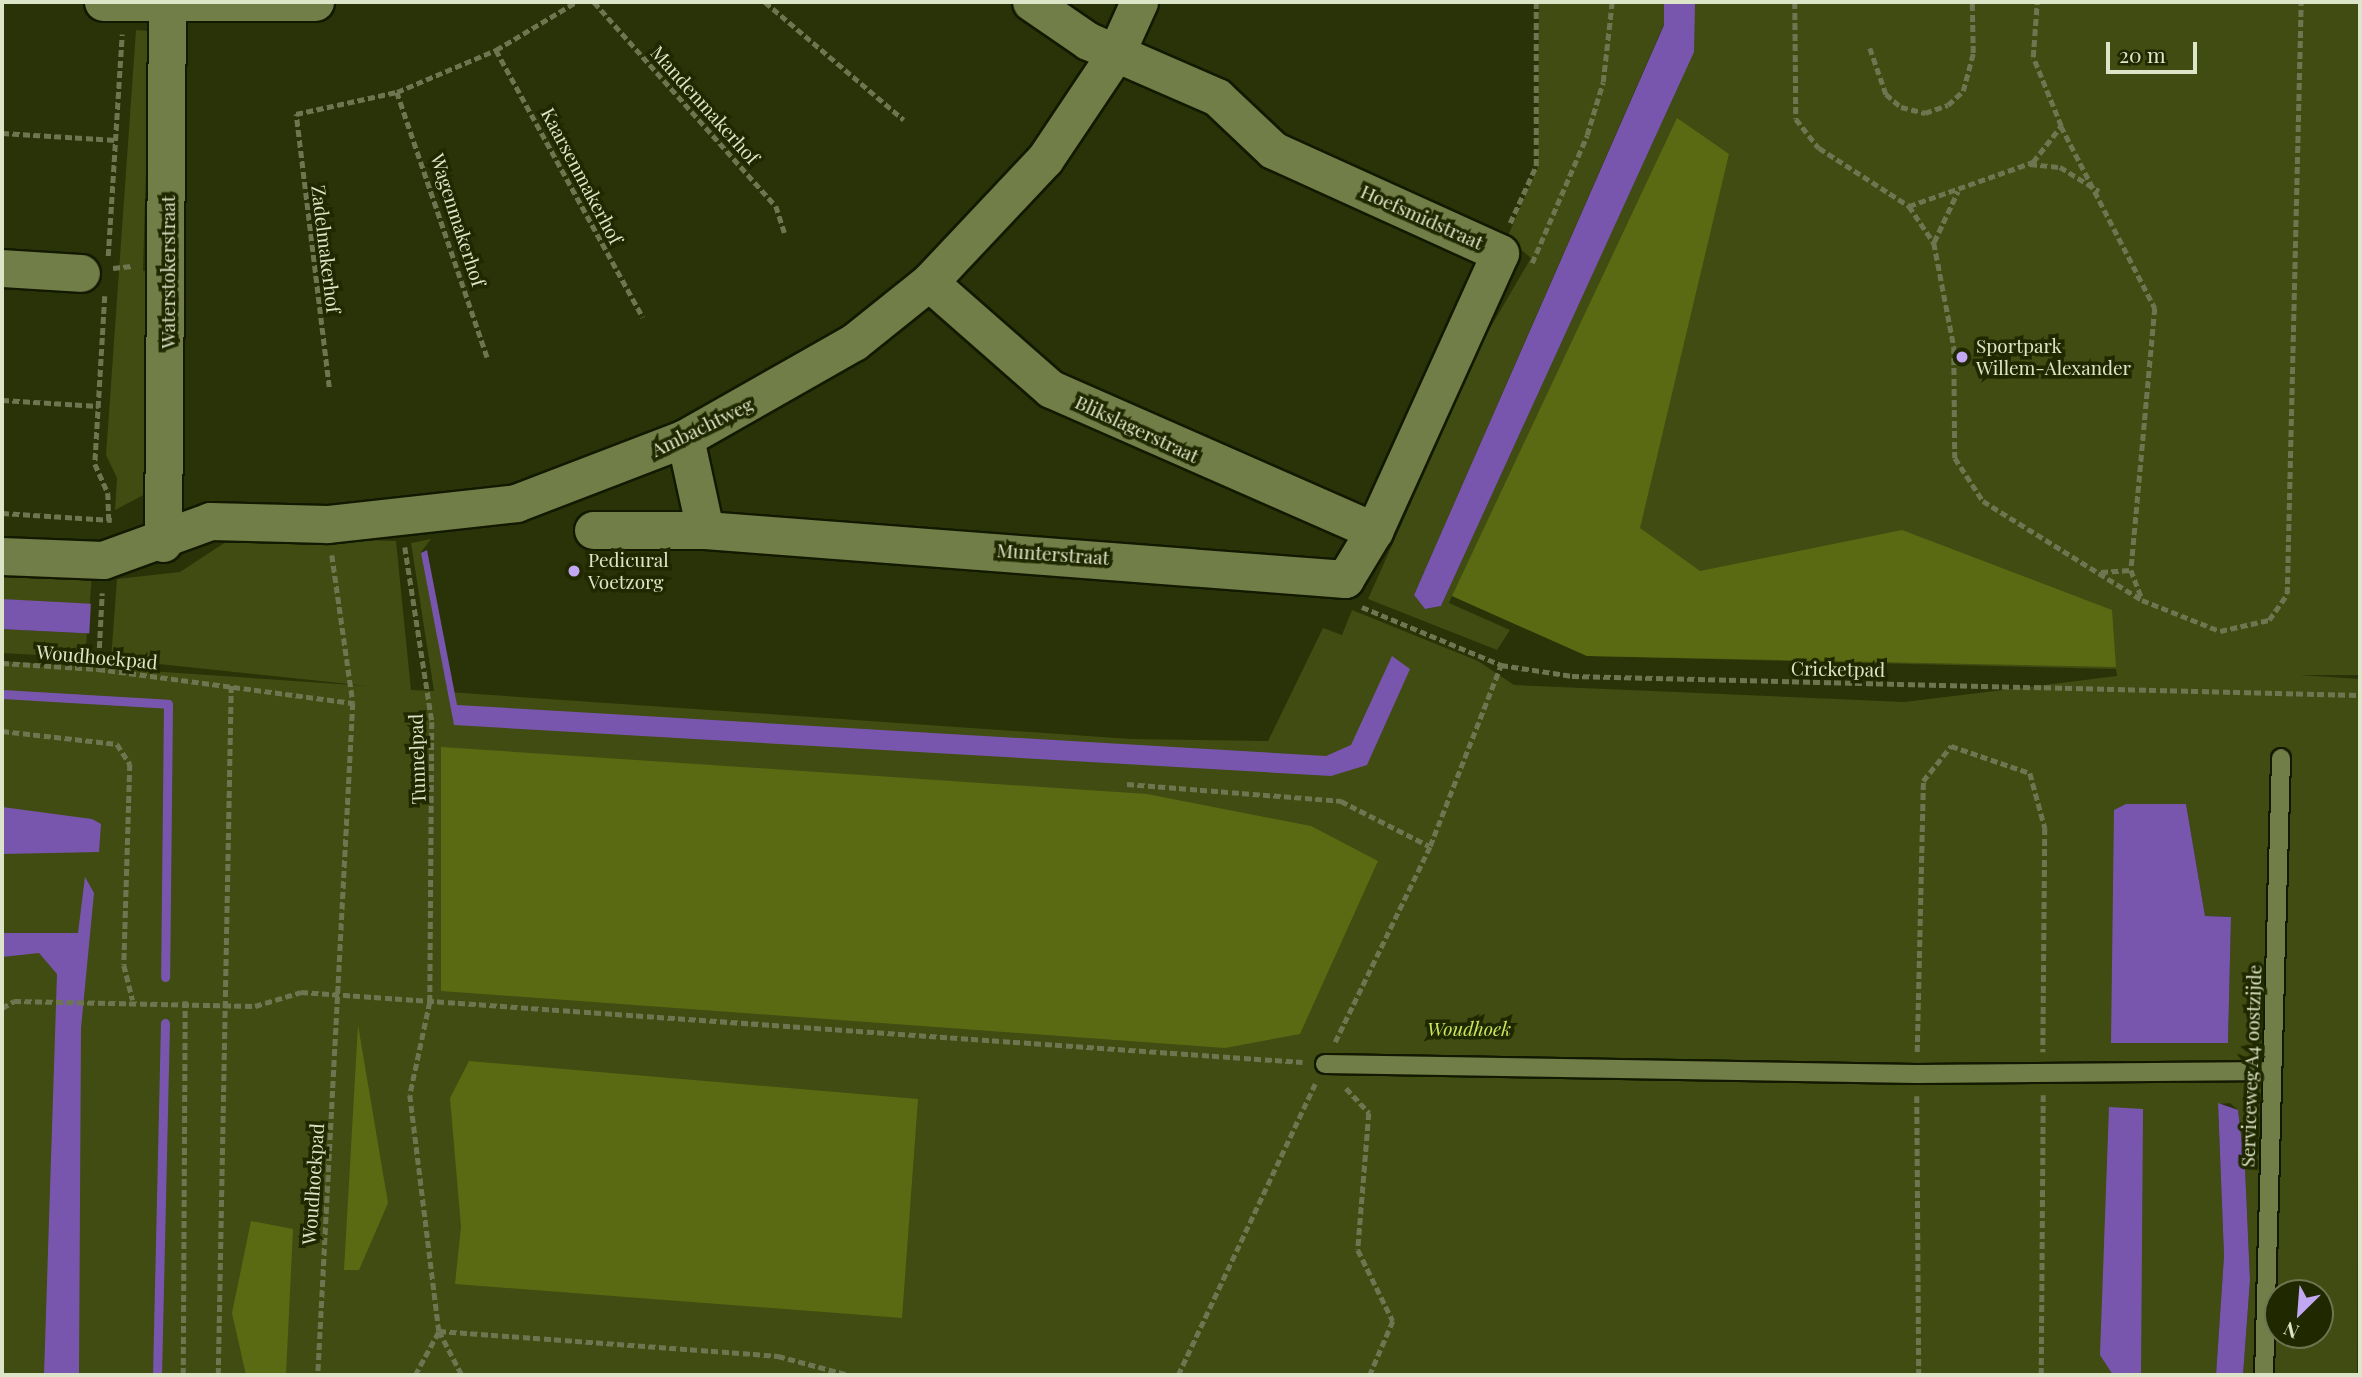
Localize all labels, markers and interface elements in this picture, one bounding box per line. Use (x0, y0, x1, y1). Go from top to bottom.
scale bar (2110, 28, 2201, 72)
text: 20 m (2119, 40, 2166, 68)
street label: Mandenmakerhof (646, 41, 764, 169)
street label: Kaarsenmakerhof (536, 104, 628, 248)
street label: Wagenmakerhof (426, 151, 490, 289)
street label: Hoefsmidstraat (1357, 180, 1487, 254)
street label: Zadelmakerhof (307, 184, 345, 314)
street label: Waterstokerstraat (157, 195, 179, 349)
place label: Sportpark Willem-Alexander (1976, 335, 2131, 379)
marker: Sportpark Willem-Alexander (1954, 349, 1970, 365)
street label: Blikslagerstraat (1072, 390, 1202, 468)
street label: Ambachtweg (647, 393, 757, 461)
street label: Munterstraat (996, 539, 1110, 569)
place label: Pedicural Voetzorg (588, 549, 669, 593)
marker: Pedicural Voetzorg (566, 563, 582, 579)
street label: Woudhoekpad (35, 640, 159, 674)
street label: Cricketpad (1791, 657, 1885, 681)
street label: Tunnelpad (404, 713, 430, 805)
street label: Serviceweg A4 oostzijde (2236, 964, 2266, 1168)
park label: Woudhoek (1427, 1018, 1511, 1040)
street label: Woudhoekpad (297, 1123, 329, 1245)
north arrow (2264, 1279, 2334, 1349)
text: N (2279, 1317, 2303, 1346)

